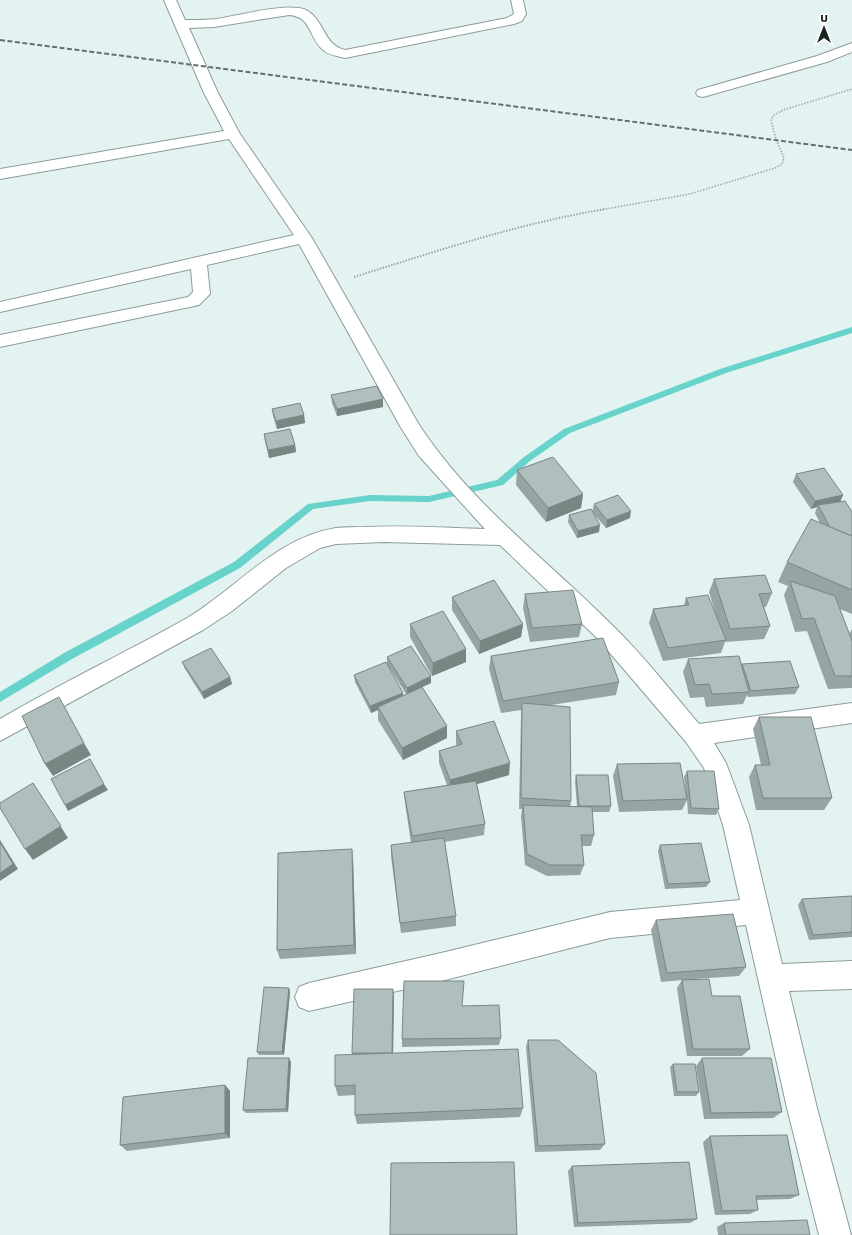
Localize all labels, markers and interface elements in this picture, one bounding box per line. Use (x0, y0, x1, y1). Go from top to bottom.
north arrow (804, 8, 844, 48)
text: U (820, 10, 828, 26)

